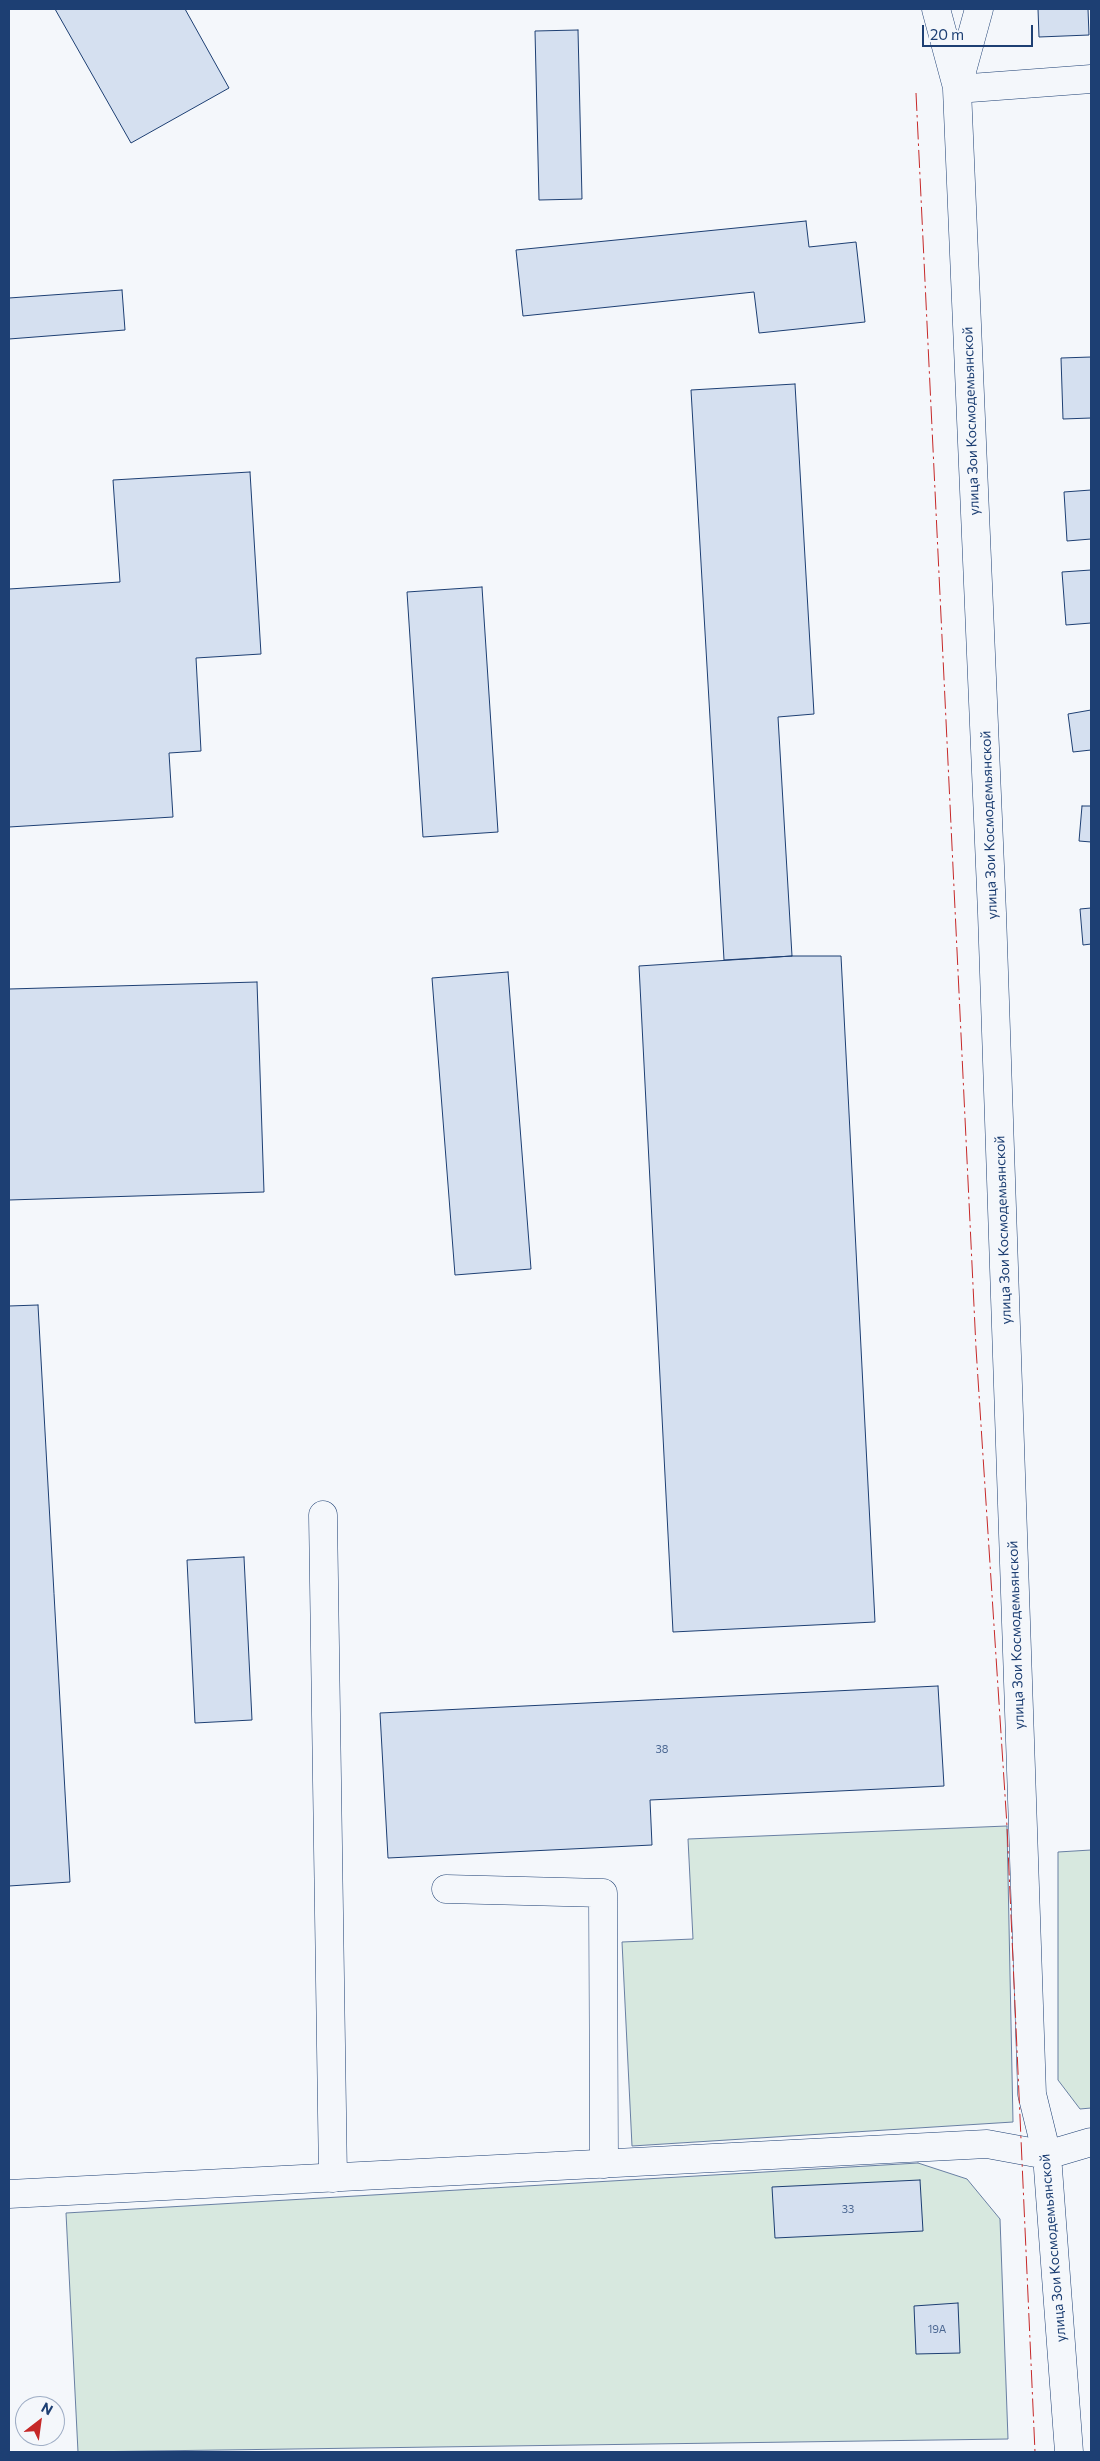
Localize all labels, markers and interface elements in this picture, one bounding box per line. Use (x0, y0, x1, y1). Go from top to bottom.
scale bar (925, 15, 1036, 47)
text: 20 m (930, 25, 964, 43)
street label: улица Зои Космодемьянской (959, 326, 983, 516)
street label: улица Зои Космодемьянской (977, 730, 1001, 920)
street label: улица Зои Космодемьянской (991, 1135, 1015, 1325)
street label: улица Зои Космодемьянской (1004, 1540, 1028, 1730)
house number: 38 (656, 1742, 668, 1756)
street label: улица Зои Космодемьянской (1036, 2153, 1070, 2343)
house number: 33 (842, 2202, 854, 2216)
house number: 19А (928, 2322, 946, 2336)
north arrow (15, 2396, 65, 2446)
text: N (38, 2398, 56, 2418)

